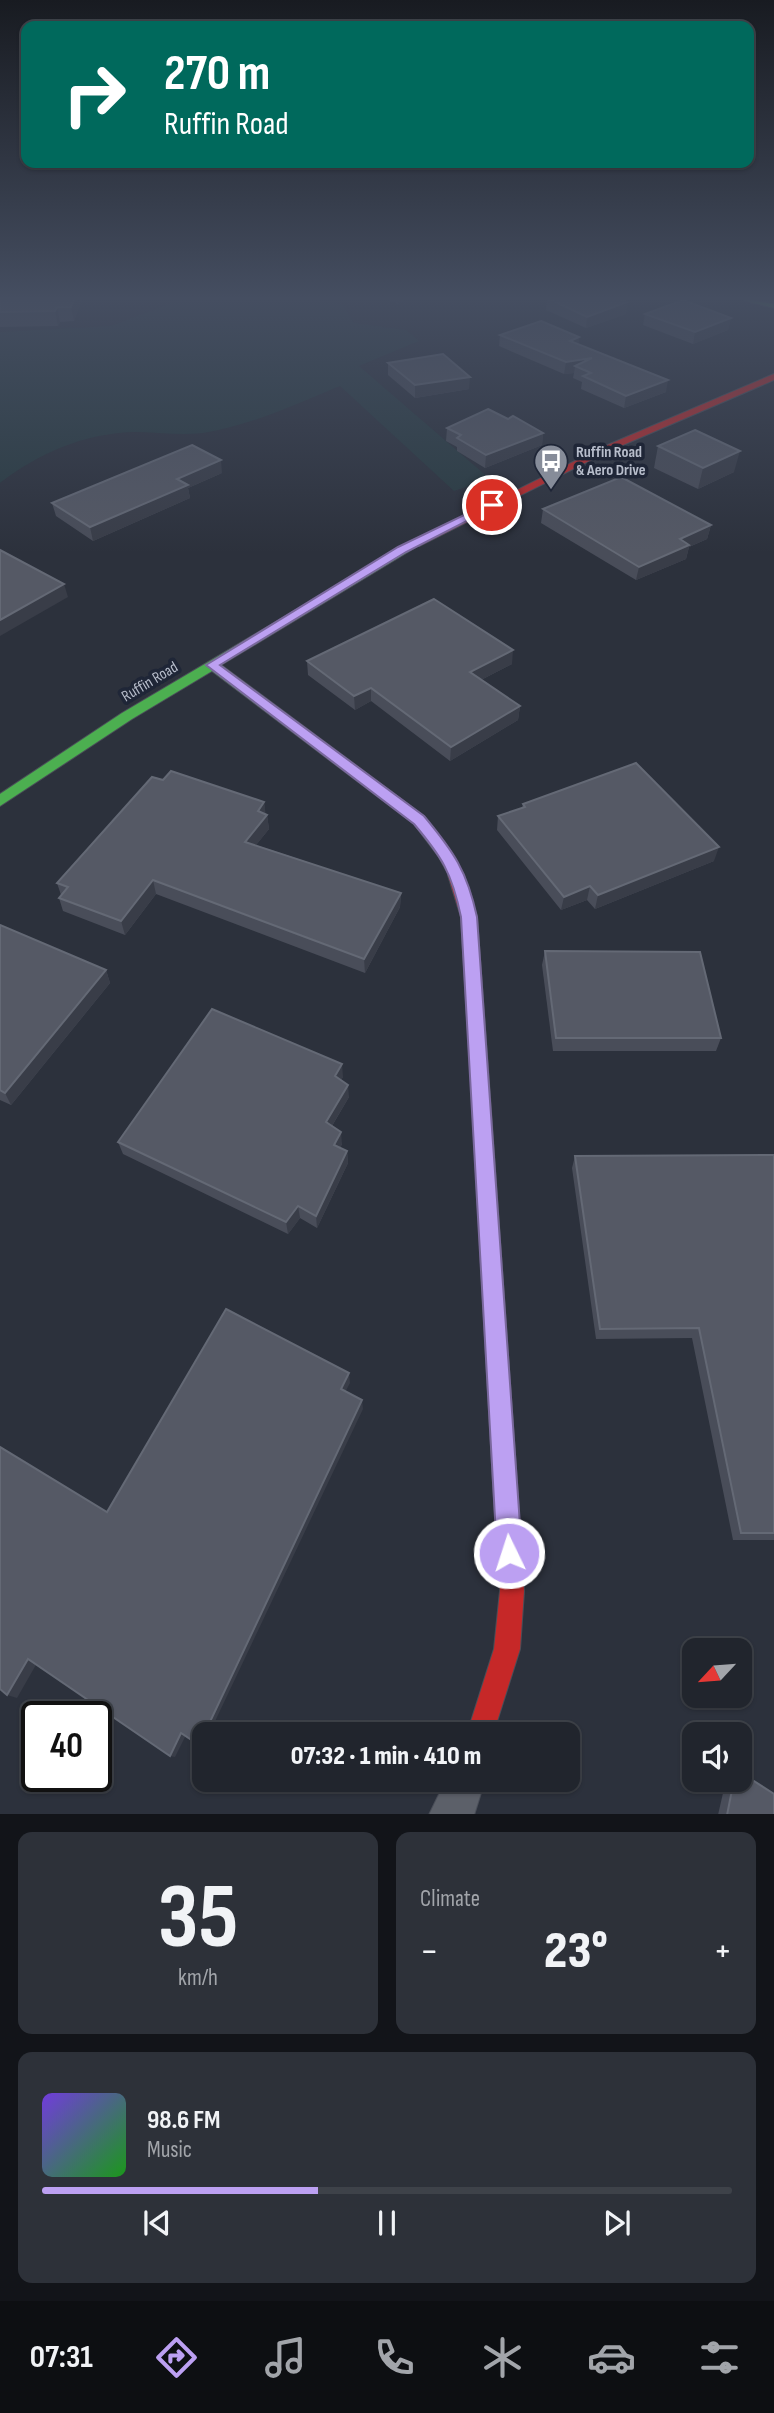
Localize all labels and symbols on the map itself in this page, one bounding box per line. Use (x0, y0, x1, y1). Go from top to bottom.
bus stop icon: Ruffin Road & Aero Drive (532, 442, 570, 491)
place label: Ruffin Road & Aero Drive (576, 443, 646, 480)
pin (462, 475, 522, 535)
street label: Ruffin Road (118, 658, 182, 706)
position arrow (472, 1516, 546, 1590)
north arrow (682, 1638, 752, 1708)
speed limit sign: 40 (21, 1701, 112, 1792)

